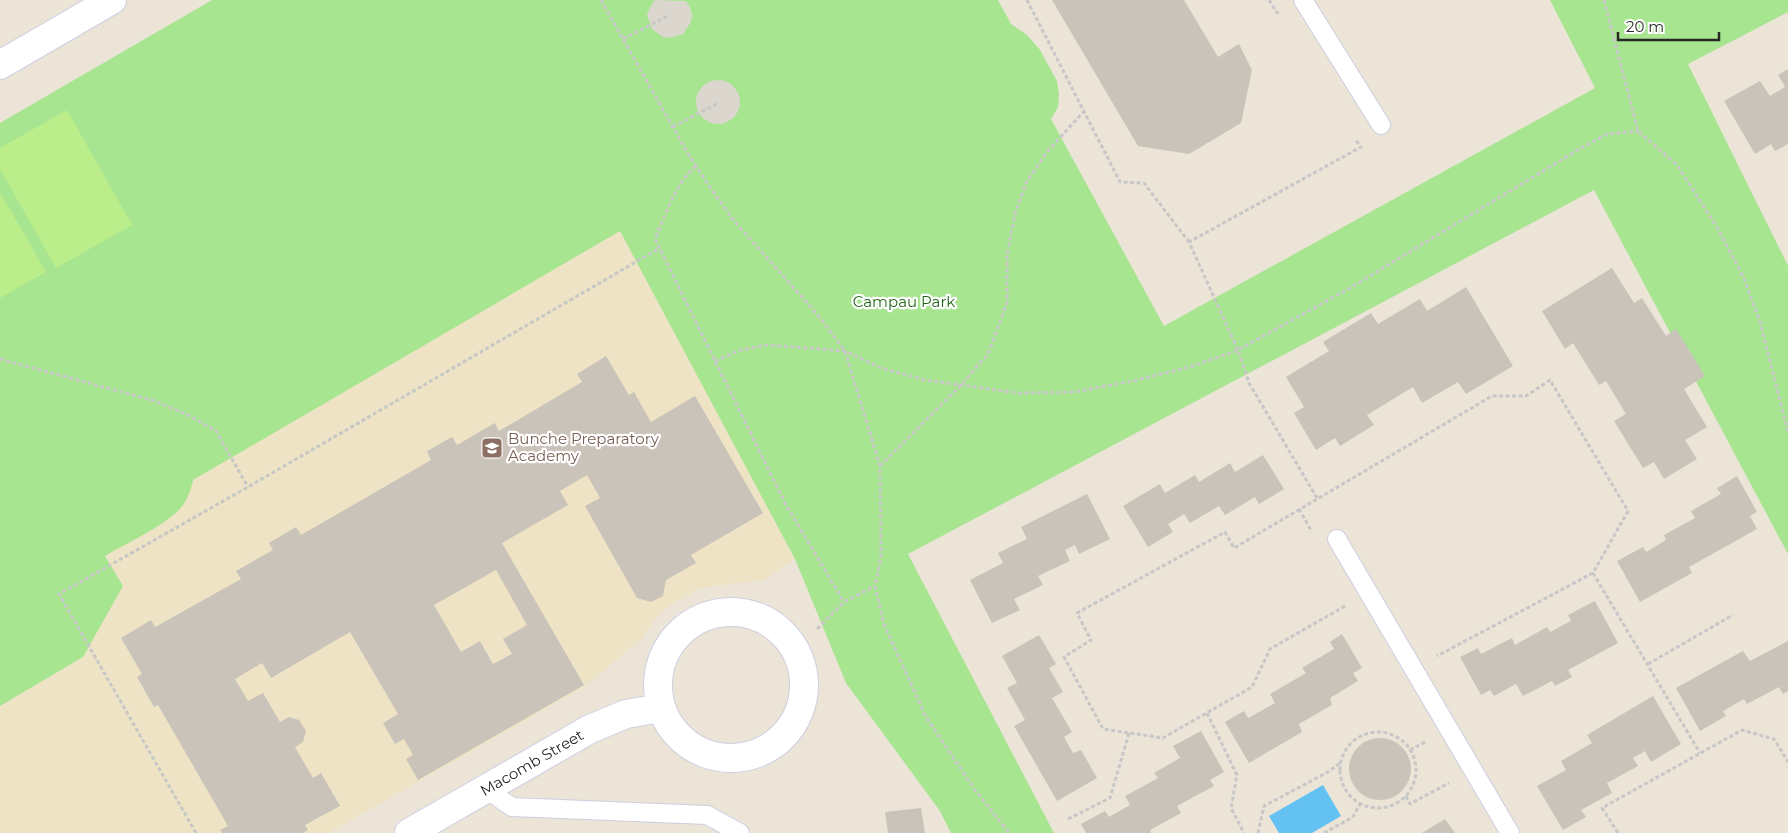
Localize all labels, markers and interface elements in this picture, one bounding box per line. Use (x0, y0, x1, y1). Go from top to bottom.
scale bar (1618, 10, 1719, 42)
text: 20 m (1626, 17, 1664, 36)
park label: Campau Park (853, 292, 955, 311)
place label: Bunche Preparatory Academy (508, 429, 660, 465)
school or university icon: Bunche Preparatory Academy (480, 436, 504, 460)
street label: Macomb Street (477, 725, 587, 800)

